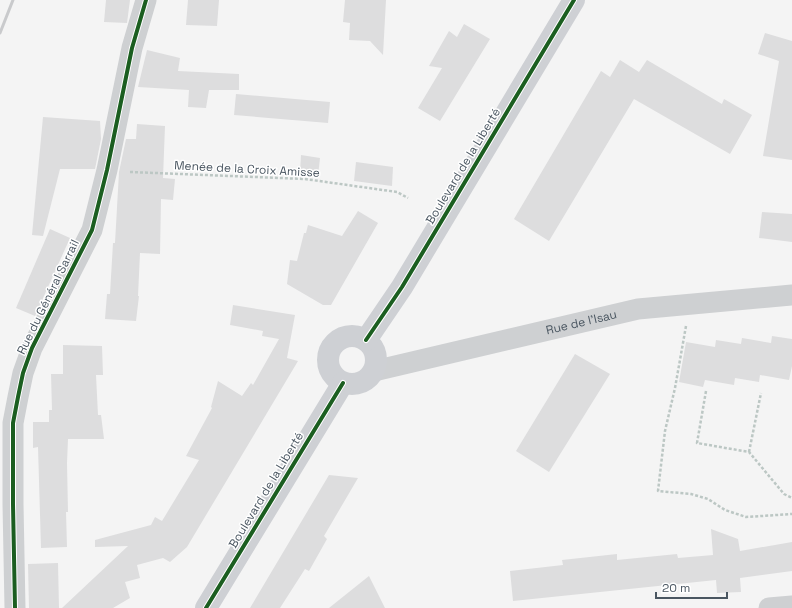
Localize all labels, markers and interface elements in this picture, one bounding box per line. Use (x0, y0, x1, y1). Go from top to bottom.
street label: Boulevard de la Liberté (422, 105, 504, 227)
street label: Menée de la Croix Amisse (174, 157, 320, 181)
street label: Rue du Général Sarrail (13, 237, 83, 357)
street label: Rue de l'Isau (544, 306, 618, 338)
street label: Boulevard de la Liberté (225, 429, 307, 551)
scale bar (656, 574, 727, 600)
text: 20 m (662, 580, 690, 596)

